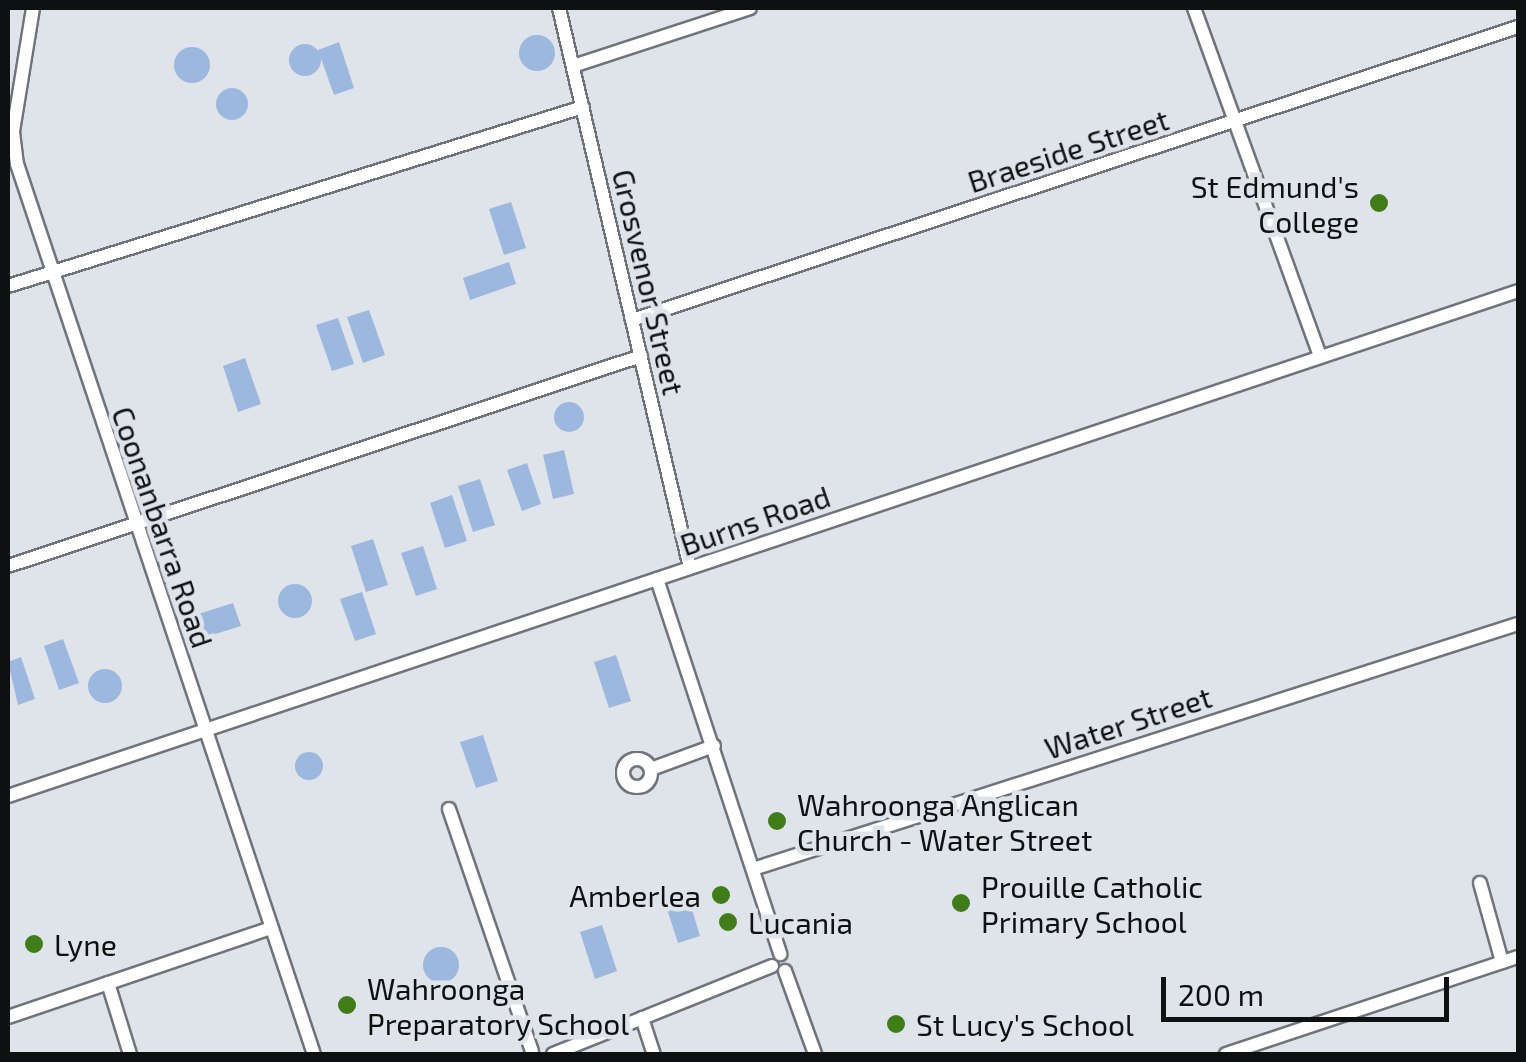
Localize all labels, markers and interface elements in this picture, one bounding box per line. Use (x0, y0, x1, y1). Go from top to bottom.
street label: Braeside Street (963, 101, 1173, 199)
street label: Grosvenor Street (605, 165, 693, 399)
place label: St Edmund's College (1191, 168, 1359, 238)
marker: St Edmund's College (1368, 192, 1390, 214)
street label: Coonanbarra Road (105, 402, 221, 652)
street label: Burns Road (675, 478, 835, 562)
street label: Water Street (1040, 678, 1216, 766)
place label: Wahroonga Anglican Church - Water Street (797, 786, 1093, 856)
marker: Wahroonga Anglican Church - Water Street (766, 810, 788, 832)
place label: Prouille Catholic Primary School (981, 868, 1203, 938)
place label: Amberlea (569, 877, 701, 913)
marker: Amberlea (710, 884, 732, 906)
marker: Prouille Catholic Primary School (950, 892, 972, 914)
place label: Lucania (748, 904, 853, 940)
marker: Lucania (717, 911, 739, 933)
place label: Lyne (54, 926, 117, 962)
marker: Lyne (23, 933, 45, 955)
scale bar (1166, 957, 1454, 1019)
place label: Wahroonga Preparatory School (367, 970, 630, 1040)
text: 200 m (1178, 976, 1264, 1012)
marker: Wahroonga Preparatory School (336, 994, 358, 1016)
place label: St Lucy's School (916, 1006, 1134, 1042)
marker: St Lucy's School (885, 1013, 907, 1035)

